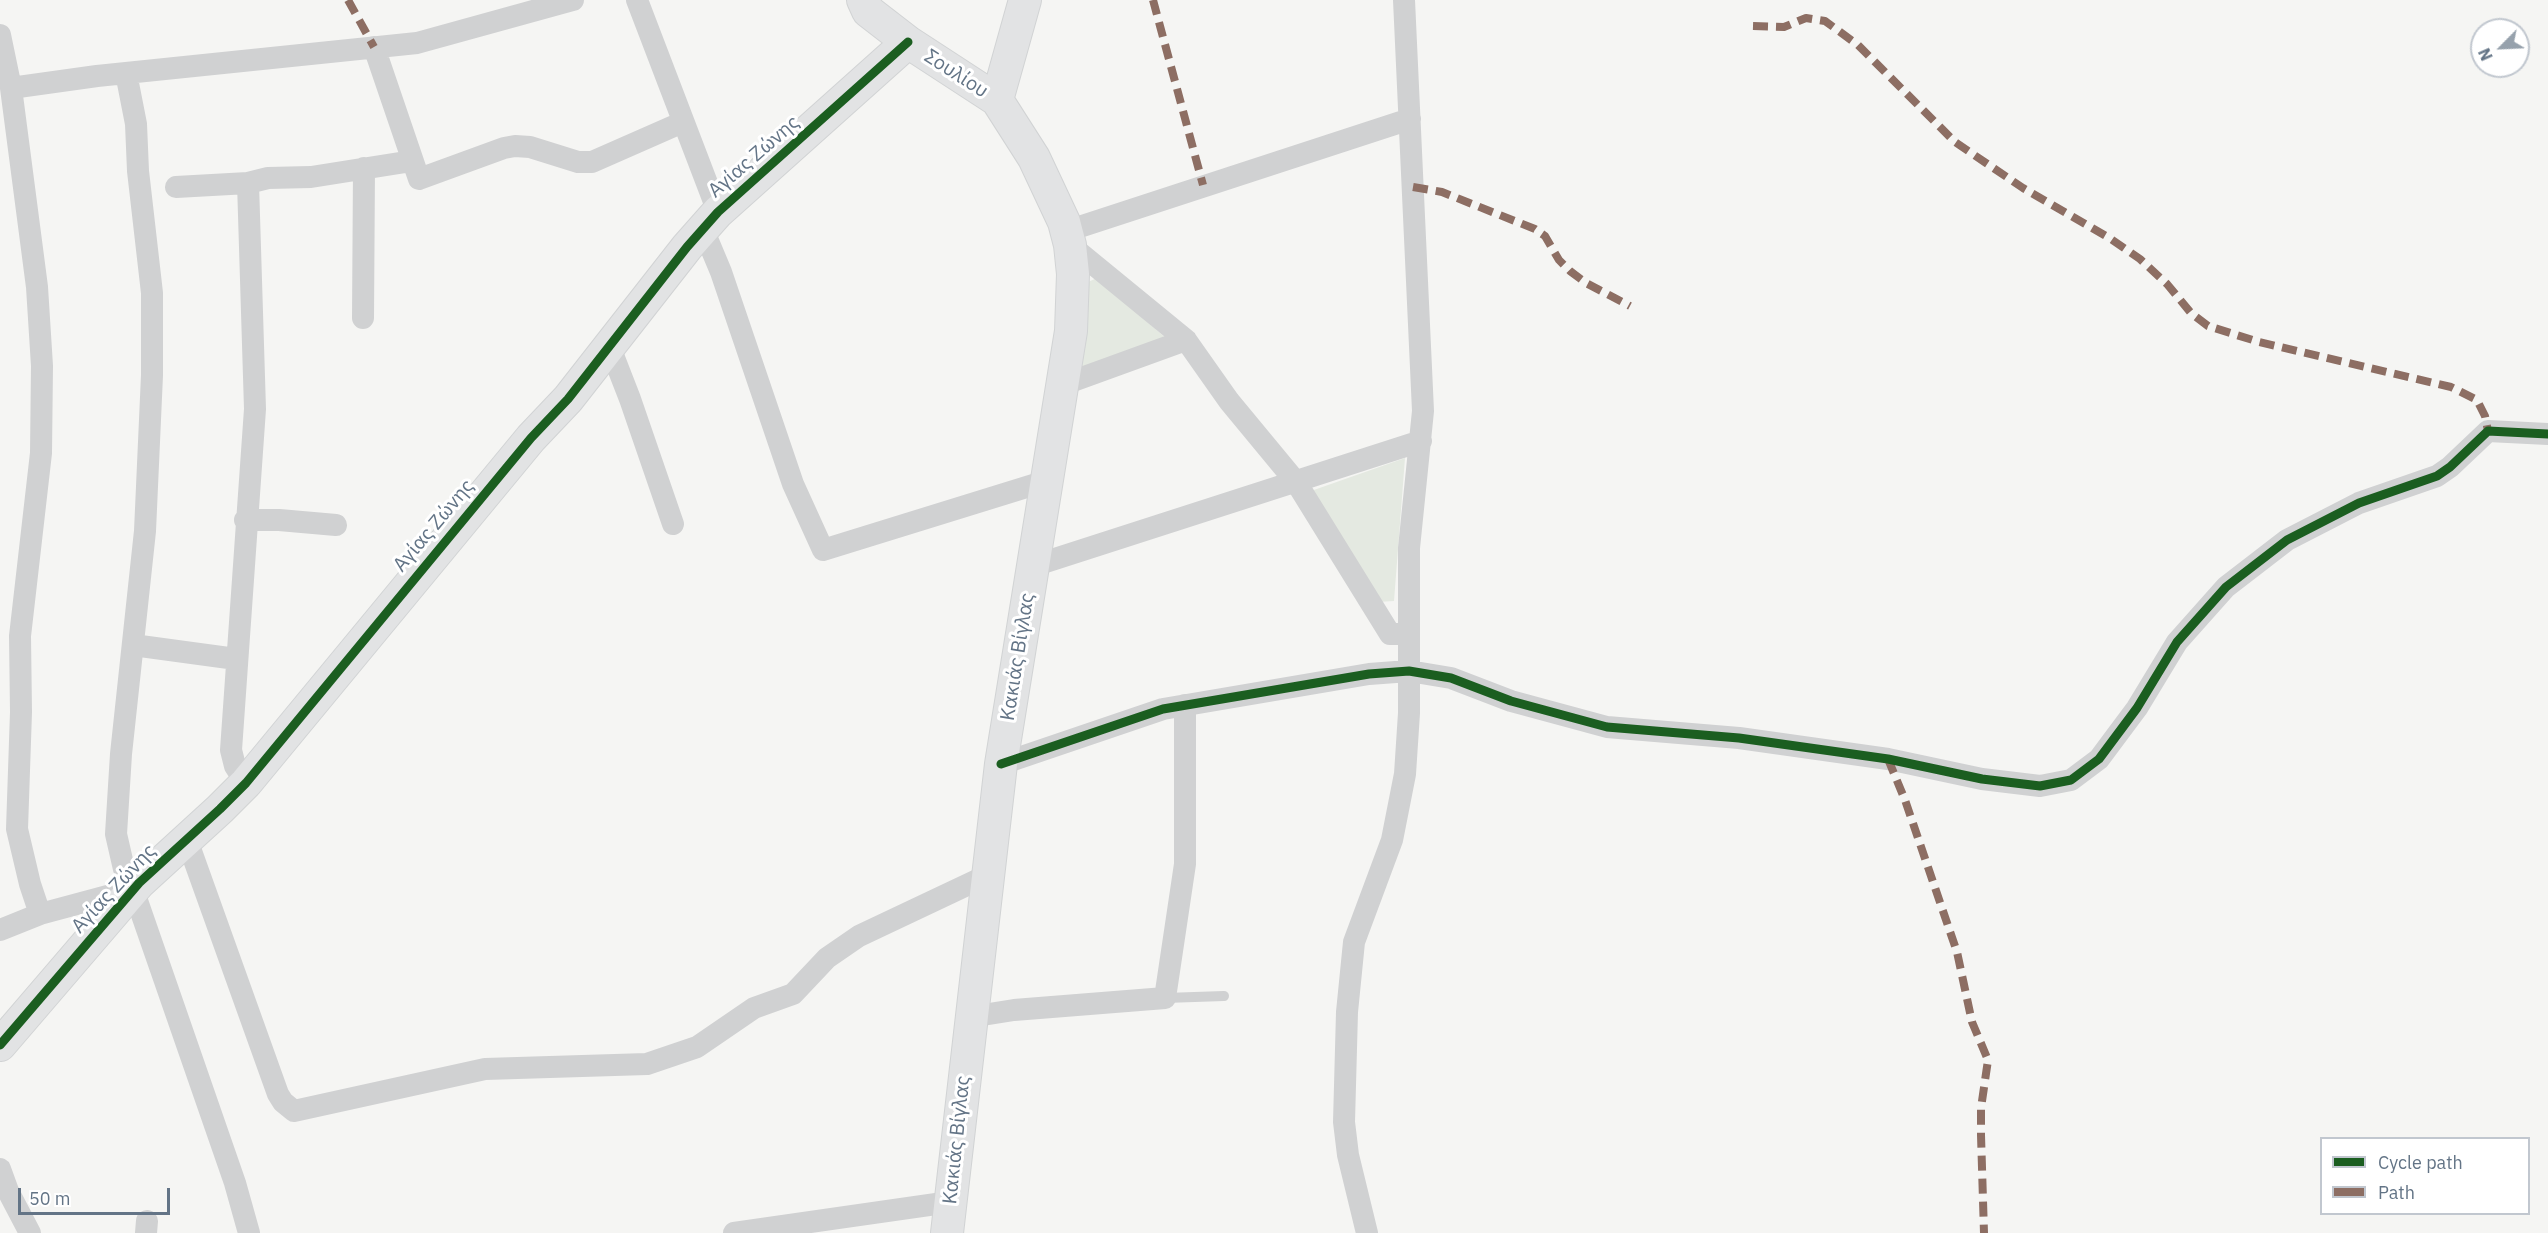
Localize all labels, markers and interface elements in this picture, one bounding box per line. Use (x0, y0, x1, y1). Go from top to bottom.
north arrow (2470, 18, 2530, 78)
street label: Σουλίου (919, 44, 993, 104)
text: N (2474, 45, 2497, 64)
street label: Αγίας Ζώνης (703, 111, 805, 203)
street label: Αγίας Ζώνης (388, 475, 480, 577)
street label: Κακιάς Βίγλας (996, 591, 1040, 723)
street label: Αγίας Ζώνης (67, 839, 161, 939)
street label: Κακιάς Βίγλας (938, 1075, 976, 1205)
legend (2320, 1137, 2530, 1215)
text: Cycle path (2378, 1151, 2463, 1174)
scale bar (21, 1176, 172, 1214)
text: Path (2378, 1181, 2415, 1204)
text: 50 m (29, 1187, 71, 1210)

